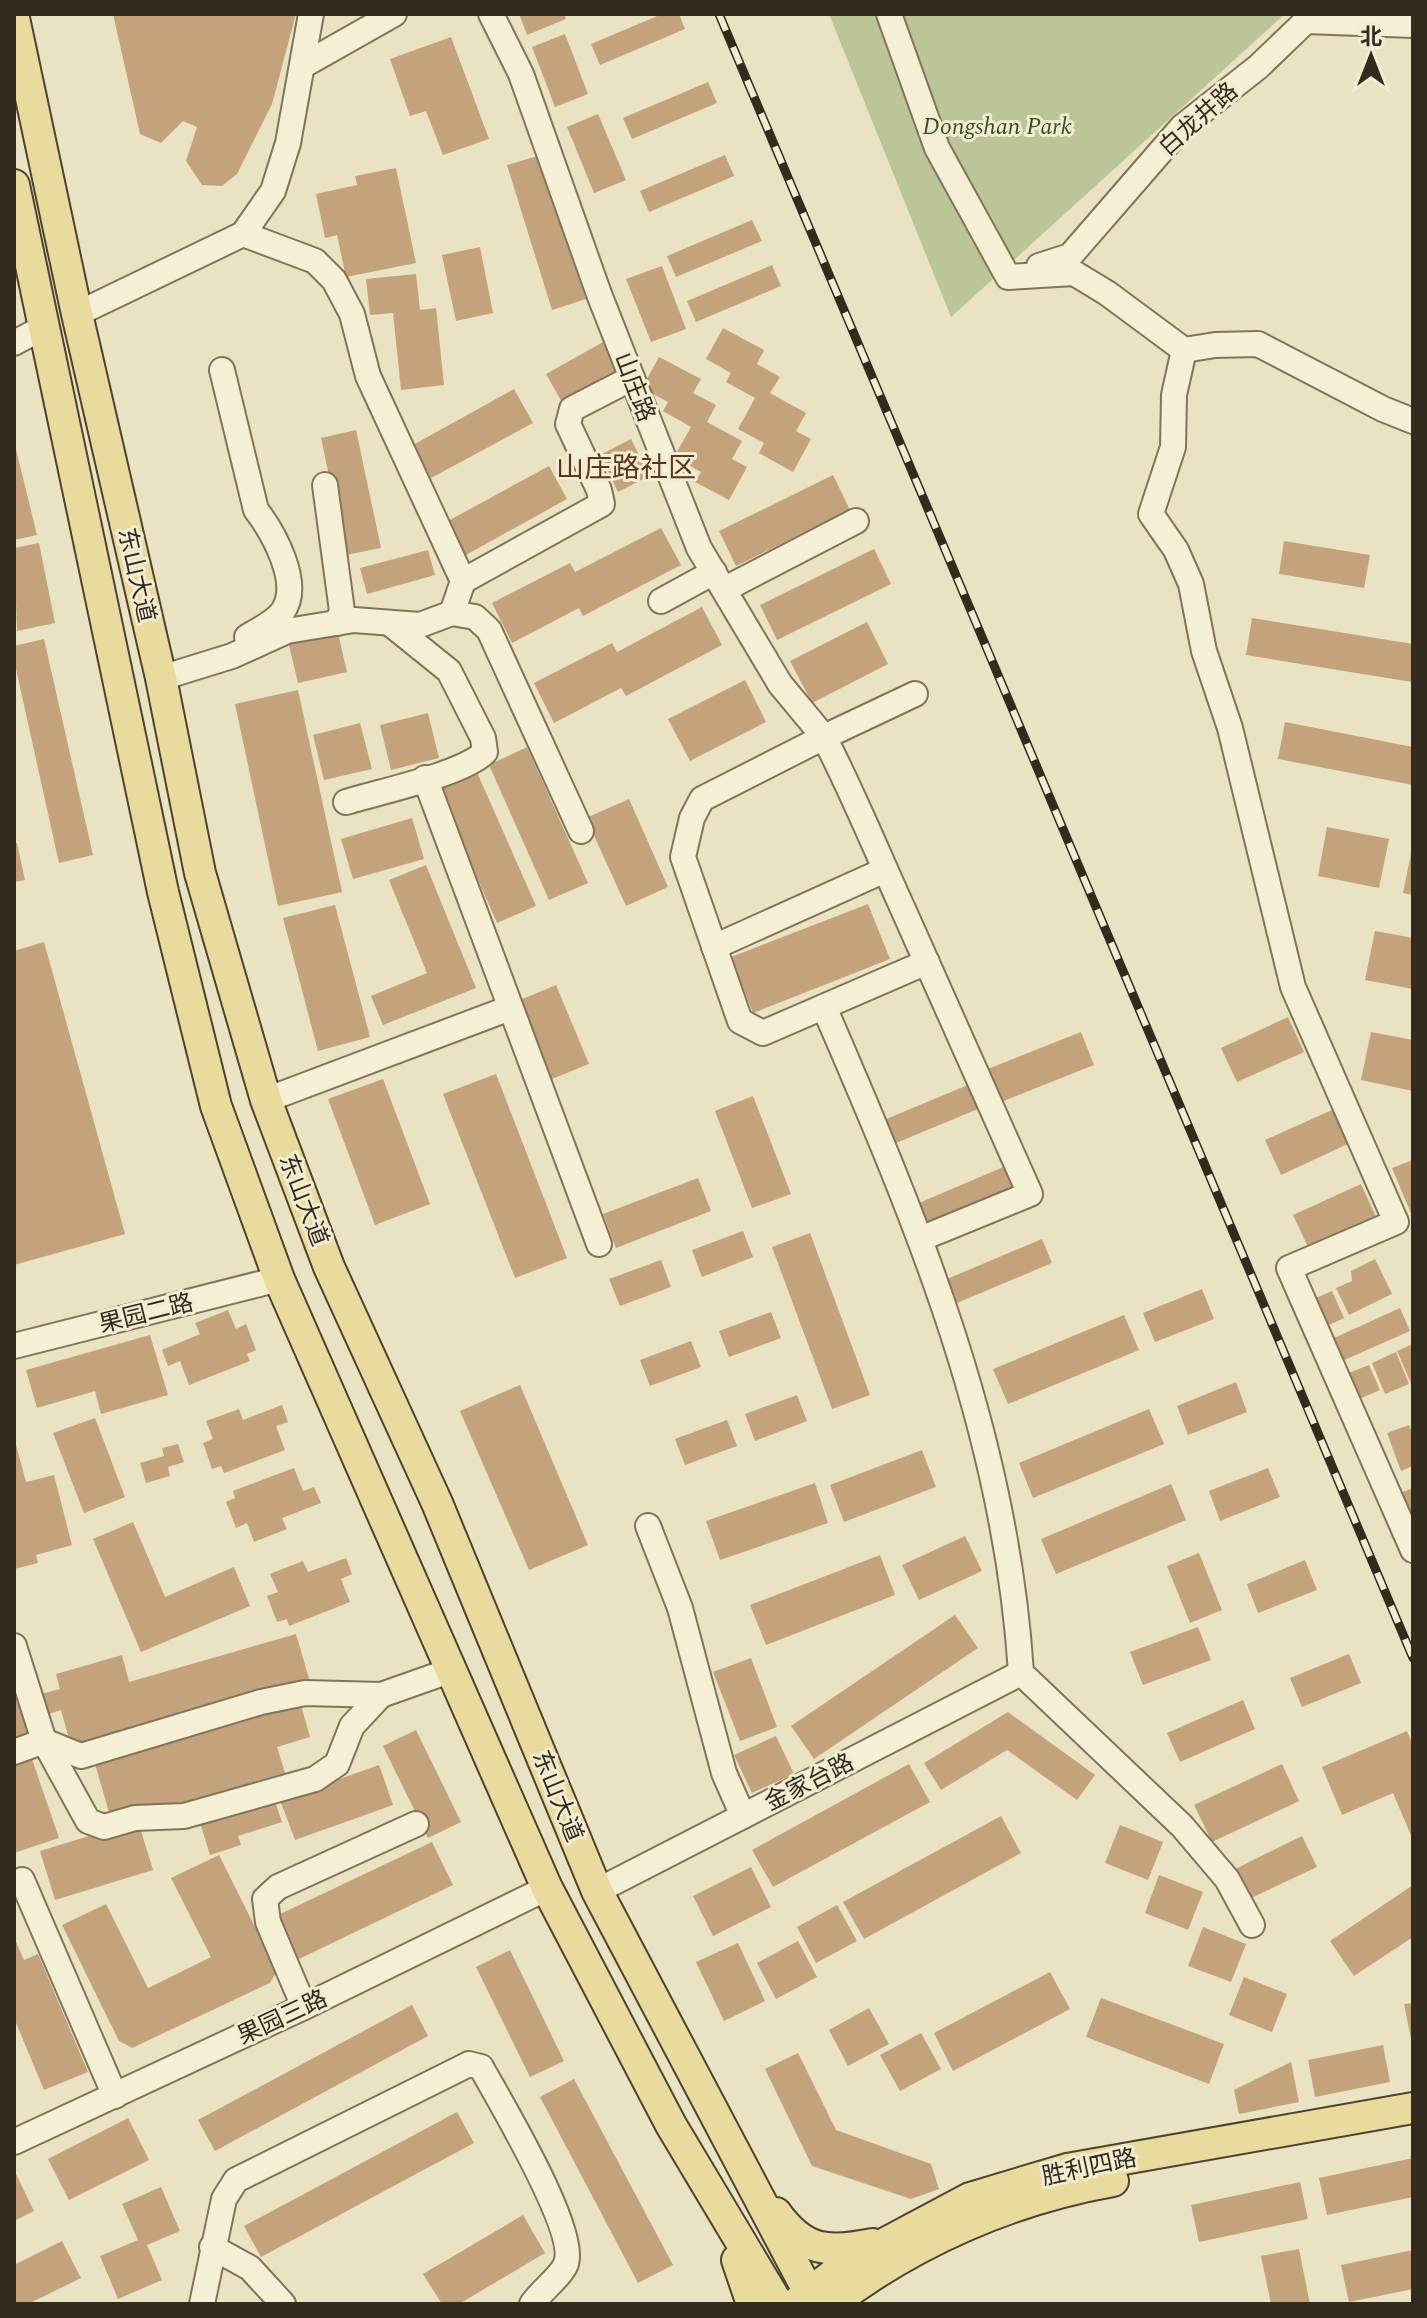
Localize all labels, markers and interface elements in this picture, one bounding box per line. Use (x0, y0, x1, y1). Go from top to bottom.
north arrow (1331, 16, 1411, 96)
text: 北 (1360, 21, 1382, 54)
street label: 白龙井路 (1151, 74, 1246, 165)
park label: Dongshan Park (922, 109, 1072, 145)
street label: 山庄路 (604, 347, 664, 427)
district label: 山庄路社区 (556, 447, 696, 490)
street label: 东山大道 (108, 524, 164, 626)
street label: 东山大道 (269, 1149, 337, 1252)
street label: 果园二路 (95, 1285, 197, 1343)
street label: 东山大道 (522, 1745, 592, 1848)
street label: 金家台路 (759, 1745, 860, 1821)
street label: 果园三路 (231, 1981, 334, 2055)
street label: 胜利四路 (1039, 2140, 1140, 2196)

